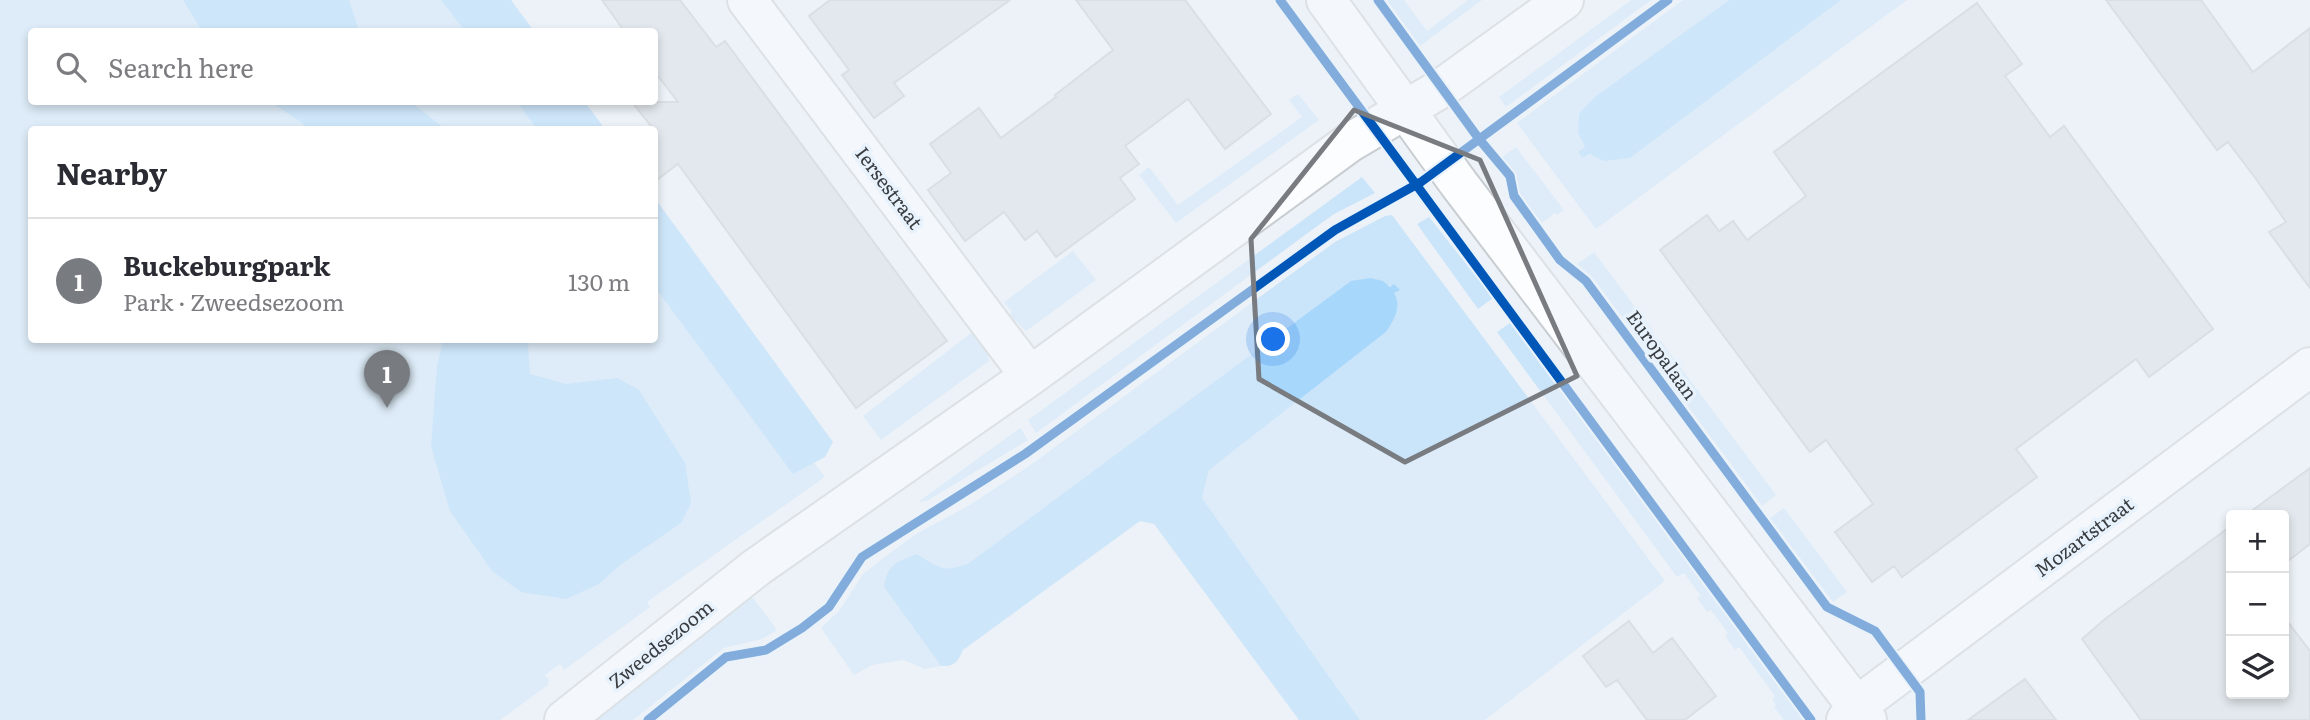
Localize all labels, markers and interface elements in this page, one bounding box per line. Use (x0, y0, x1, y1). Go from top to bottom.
search box (28, 28, 658, 105)
text: Search here (108, 47, 254, 86)
icon: search (52, 48, 90, 86)
street label: Iersestraat (850, 140, 930, 235)
text: Nearby (56, 150, 167, 194)
text: Buckeburgpark (123, 245, 331, 284)
text: 1 (74, 264, 84, 298)
text: 130 m (568, 264, 630, 298)
text: Park · Zweedsezoom (123, 284, 344, 318)
street label: Europalaan (1621, 304, 1705, 405)
your location (1256, 322, 1290, 356)
pin: 1 (364, 350, 410, 408)
street label: Mozartstraat (2028, 489, 2139, 583)
map controls (2226, 510, 2289, 699)
button: + (2226, 510, 2289, 573)
button: − (2226, 573, 2289, 636)
street label: Zweedsezoom (602, 592, 719, 694)
button: layers (2226, 636, 2289, 699)

